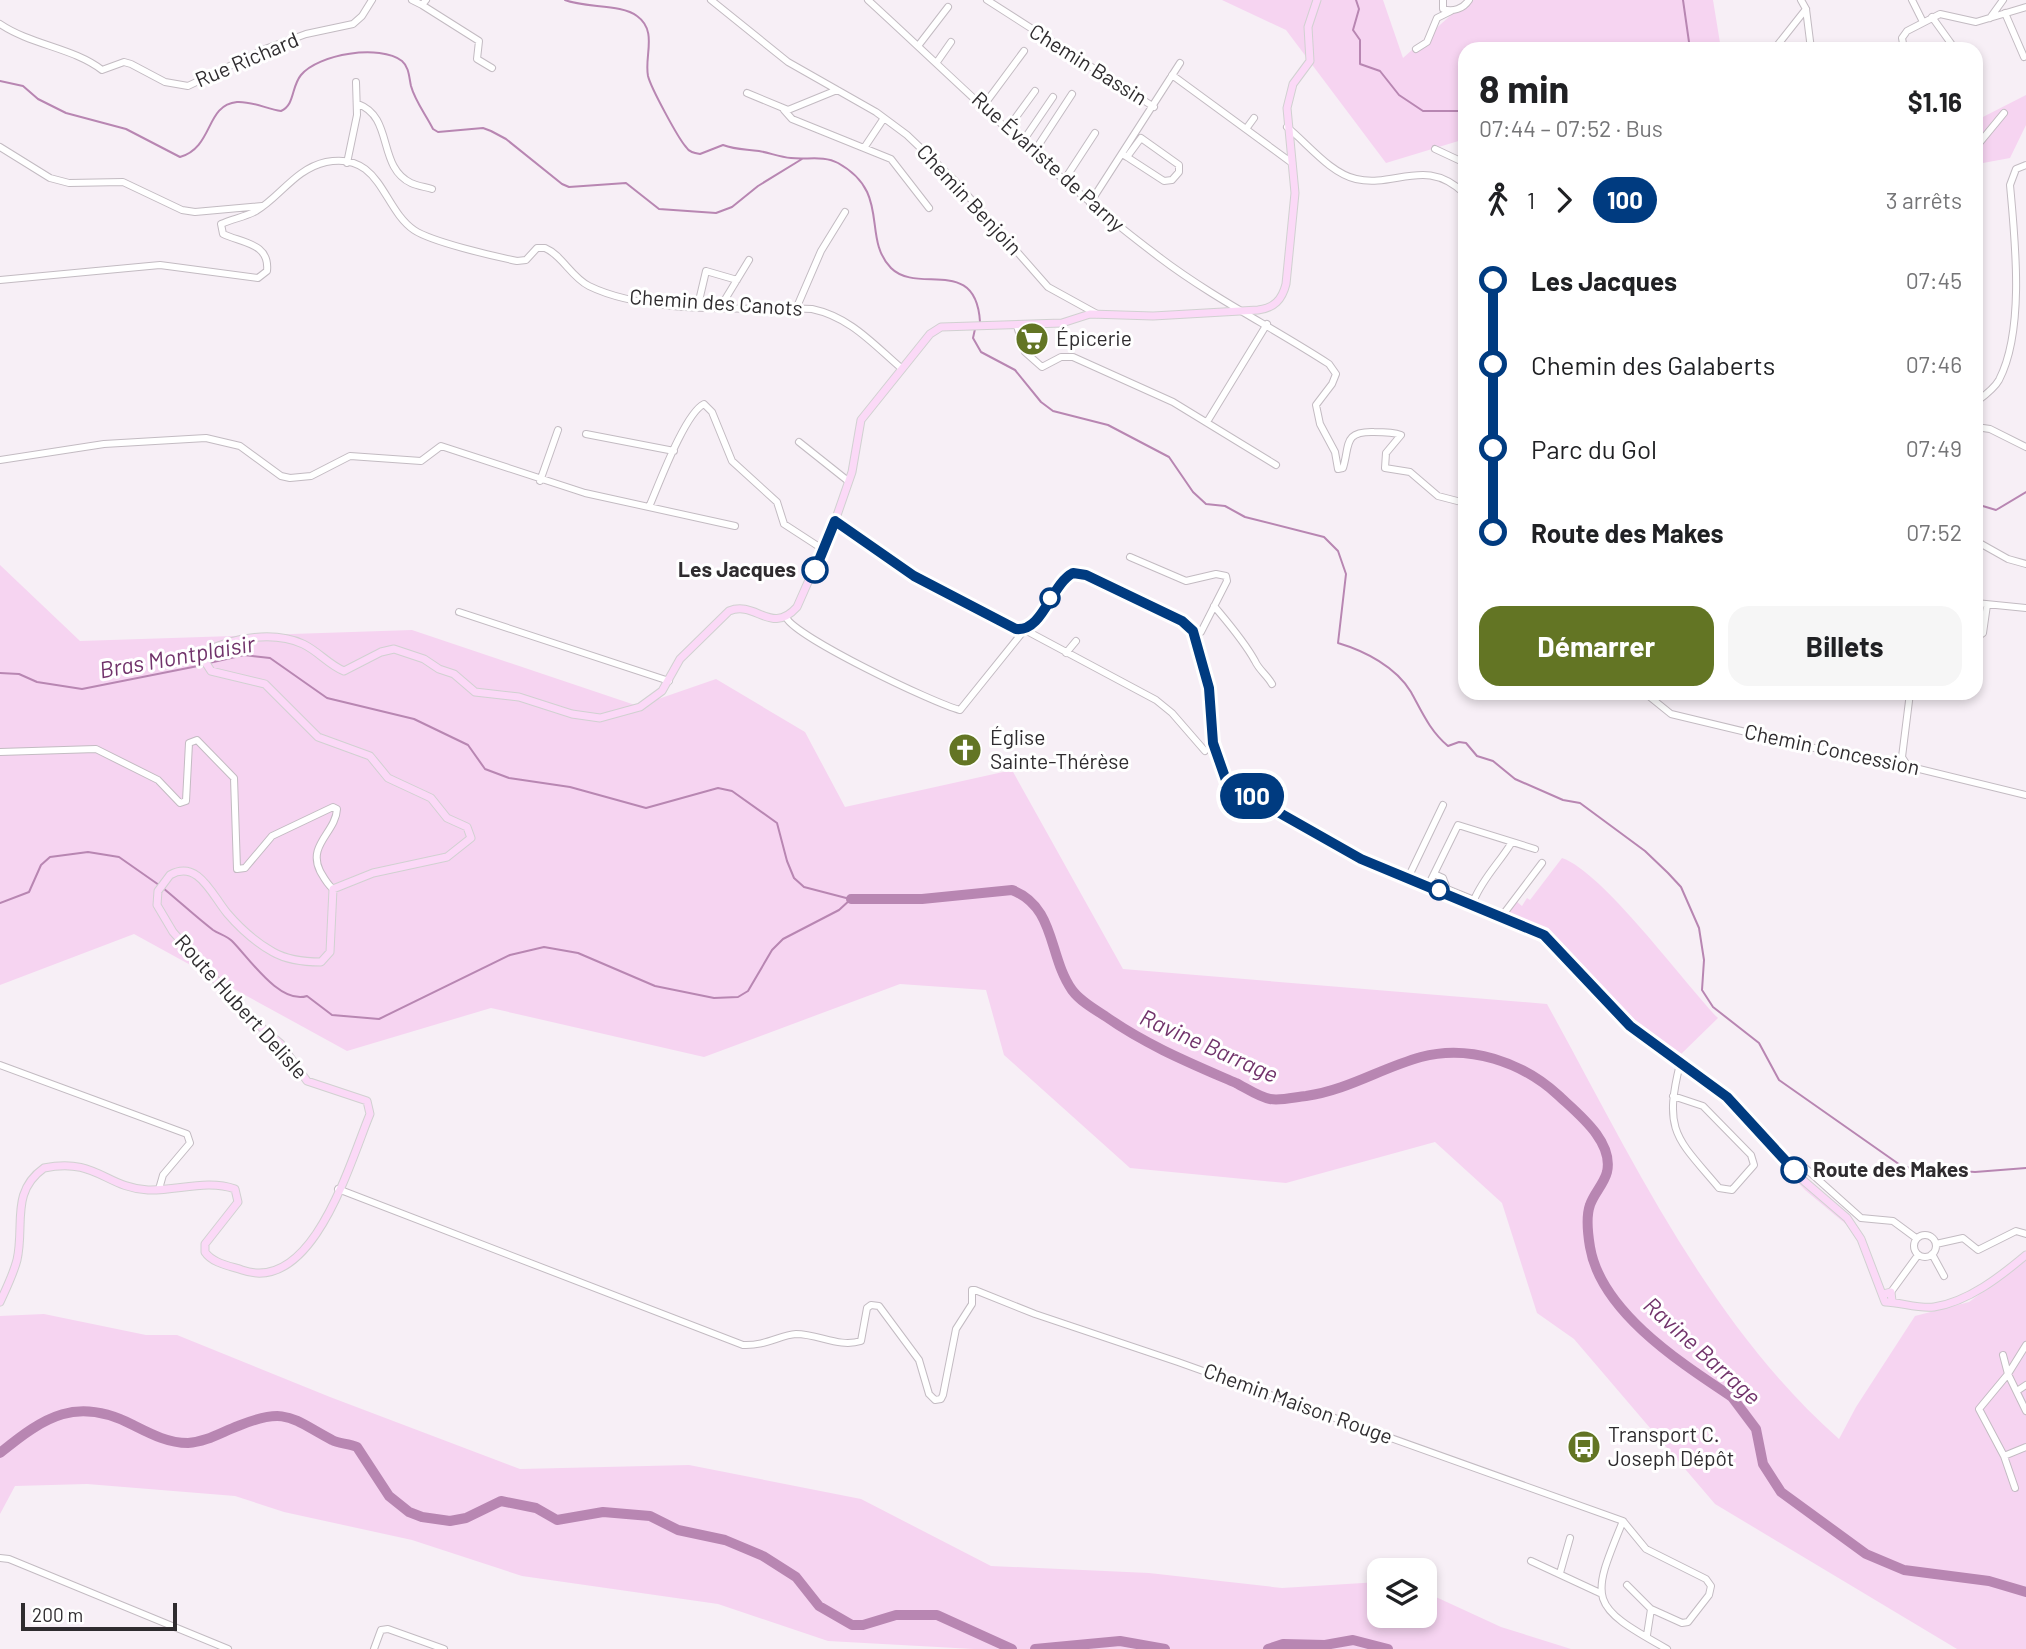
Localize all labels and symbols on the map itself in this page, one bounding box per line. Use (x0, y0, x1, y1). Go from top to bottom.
street label: Chemin Bassin (1025, 18, 1152, 110)
street label: Rue Richard (191, 26, 302, 92)
street label: Rue Évariste de Parny (967, 86, 1131, 236)
street label: Chemin Benjoin (912, 138, 1028, 260)
street label: Chemin des Canots (629, 283, 804, 320)
supermarket icon: Épicerie (1013, 320, 1051, 358)
place label: Épicerie (1056, 325, 1132, 350)
place label: Les Jacques (678, 556, 796, 581)
marker: Les Jacques (802, 557, 828, 583)
unlabelled marker (1040, 588, 1060, 608)
water label: Bras Montplaisir (97, 628, 258, 683)
street label: Chemin Concession (1742, 718, 1922, 779)
place label: Église Sainte-Thérèse (990, 724, 1129, 773)
church icon: Église Sainte-Thérèse (946, 731, 984, 769)
line badge: 100 (1212, 773, 1292, 819)
unlabelled marker (1429, 880, 1449, 900)
street label: Route Hubert Delisle (171, 929, 314, 1083)
water label: Ravine Barrage (1136, 1002, 1283, 1088)
place label: Route des Makes (1813, 1156, 1969, 1181)
marker: Route des Makes (1781, 1157, 1807, 1183)
water label: Ravine Barrage (1638, 1290, 1767, 1410)
street label: Chemin Maison Rouge (1201, 1357, 1396, 1448)
place label: Transport C. Joseph Dépôt (1608, 1421, 1734, 1470)
bus stop icon: Transport C. Joseph Dépôt (1565, 1428, 1603, 1466)
scale bar (21, 1600, 177, 1632)

